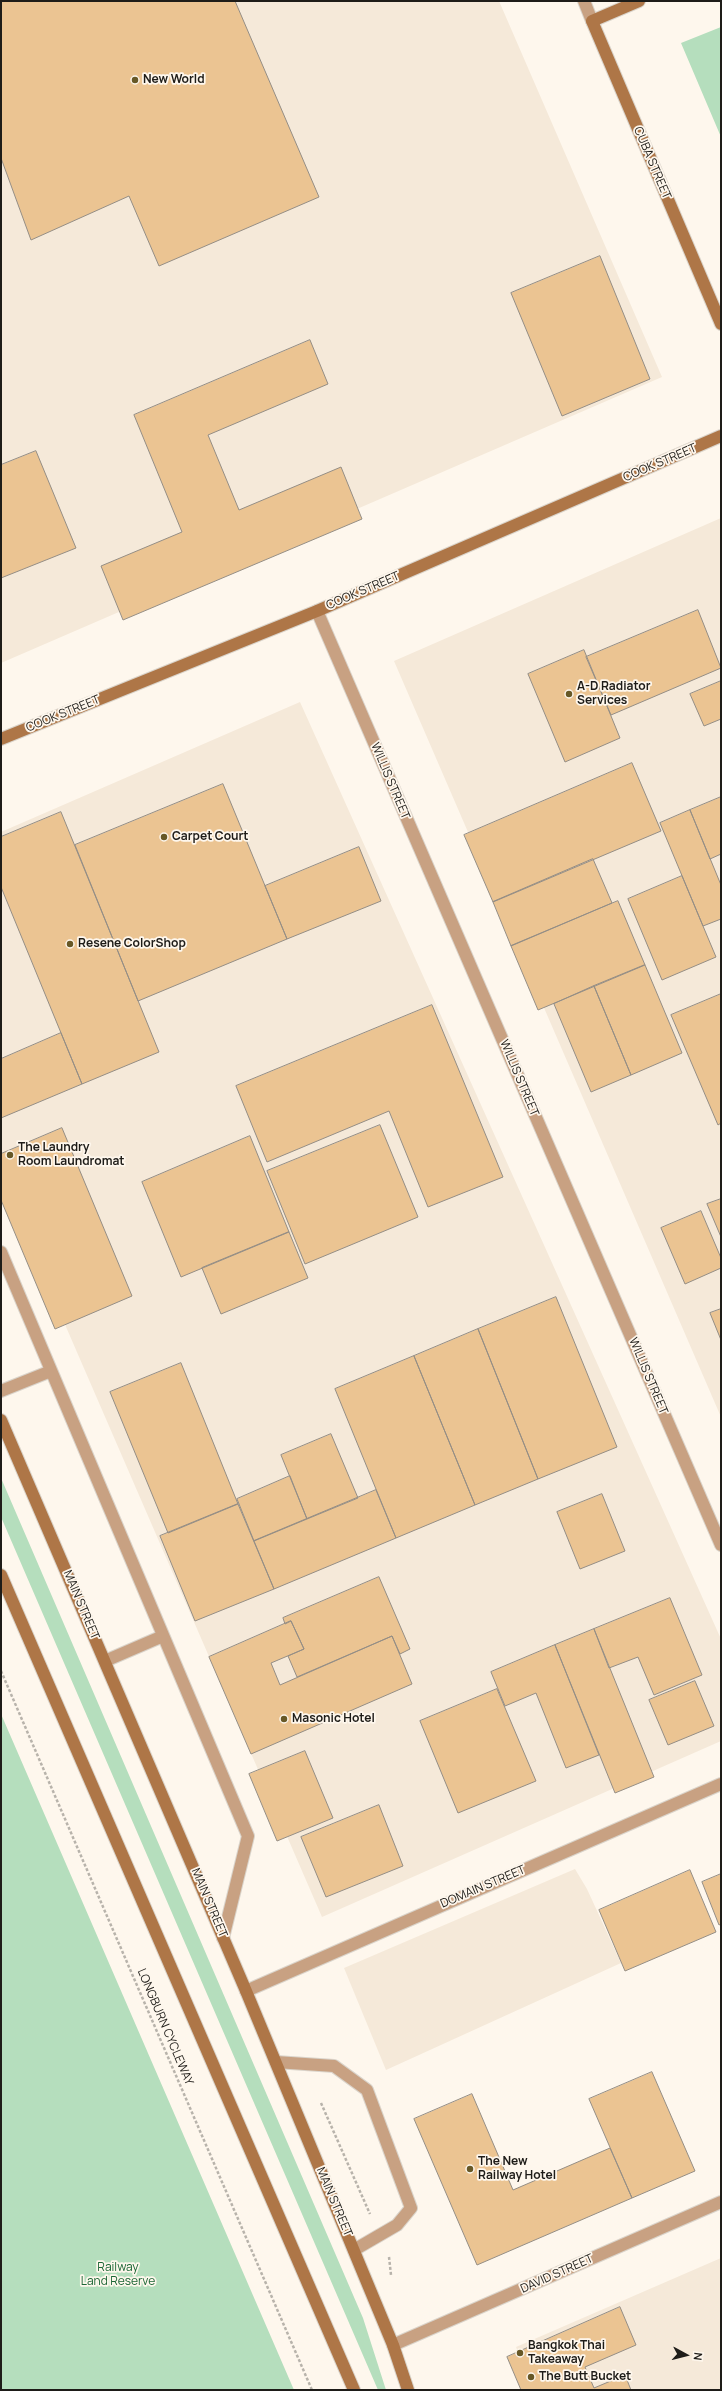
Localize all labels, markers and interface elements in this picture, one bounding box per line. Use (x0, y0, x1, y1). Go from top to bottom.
place label: New World (143, 73, 205, 87)
marker: New World (130, 75, 140, 85)
street label: CUBA STREET (630, 125, 674, 201)
street label: COOK STREET (621, 441, 699, 485)
street label: COOK STREET (324, 569, 402, 613)
place label: A-D Radiator Services (577, 680, 650, 708)
marker: A-D Radiator Services (564, 689, 574, 699)
street label: COOK STREET (24, 693, 102, 735)
street label: WILLIS STREET (367, 741, 413, 821)
place label: Carpet Court (172, 830, 249, 844)
marker: Carpet Court (159, 832, 169, 842)
place label: Resene ColorShop (78, 937, 186, 951)
marker: Resene ColorShop (65, 939, 75, 949)
street label: WILLIS STREET (496, 1038, 542, 1118)
place label: The Laundry Room Laundromat (18, 1141, 125, 1169)
marker: The Laundry Room Laundromat (5, 1150, 15, 1160)
street label: WILLIS STREET (625, 1336, 671, 1416)
street label: MAIN STREET (60, 1568, 102, 1642)
place label: Masonic Hotel (292, 1712, 375, 1726)
marker: Masonic Hotel (279, 1714, 289, 1724)
street label: DOMAIN STREET (438, 1863, 528, 1911)
street label: MAIN STREET (188, 1866, 230, 1940)
street label: LONGBURN CYCLEWAY (134, 1967, 196, 2087)
place label: The New Railway Hotel (478, 2155, 556, 2183)
marker: The New Railway Hotel (465, 2164, 475, 2174)
street label: MAIN STREET (313, 2165, 355, 2239)
street label: DAVID STREET (518, 2252, 596, 2296)
park label: Railway Land Reserve (81, 2261, 155, 2289)
north arrow (666, 2335, 706, 2375)
place label: Bangkok Thai Takeaway (528, 2339, 605, 2367)
marker: Bangkok Thai Takeaway (515, 2348, 525, 2358)
text: N (690, 2352, 706, 2361)
place label: The Butt Bucket (539, 2370, 631, 2384)
marker: The Butt Bucket (526, 2372, 536, 2382)

